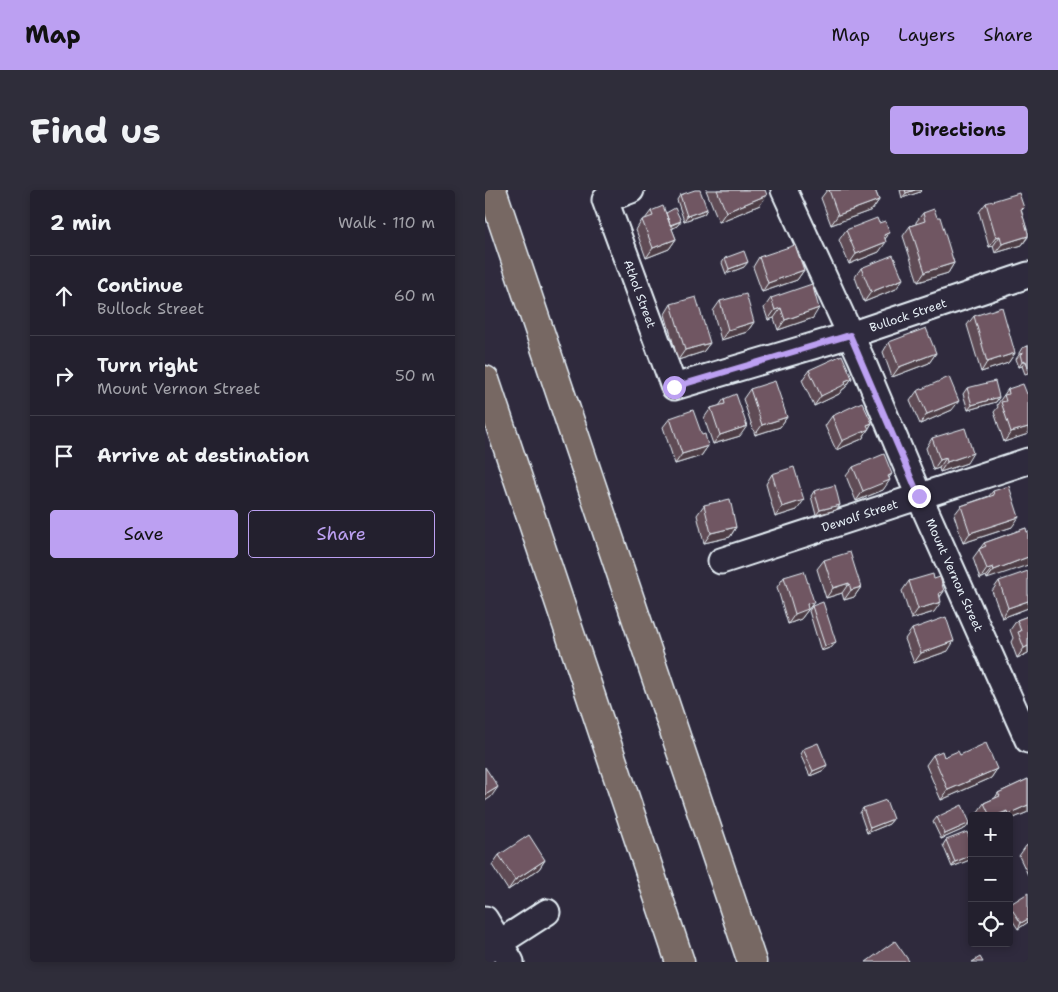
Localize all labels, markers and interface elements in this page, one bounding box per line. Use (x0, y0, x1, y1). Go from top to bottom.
text: Map (25, 19, 81, 51)
text: Map (832, 23, 870, 47)
text: Layers (898, 23, 955, 47)
text: Share (983, 23, 1033, 47)
button: Directions (890, 106, 1028, 154)
text: Find us (30, 107, 161, 154)
text: 2 min (50, 209, 111, 237)
text: Walk · 110 m (338, 212, 435, 233)
street label: Athol Street (620, 258, 660, 330)
text: Continue (97, 273, 183, 298)
icon: ahead (50, 282, 78, 310)
text: 60 m (394, 285, 435, 306)
street label: Bullock Street (867, 295, 949, 336)
text: Bullock Street (97, 298, 204, 319)
text: Turn right (97, 353, 198, 378)
icon: right (50, 362, 78, 390)
text: 50 m (395, 365, 435, 386)
route start (663, 376, 686, 399)
text: Mount Vernon Street (97, 378, 260, 399)
icon: arrive (50, 442, 78, 470)
text: Arrive at destination (97, 443, 309, 468)
route end (908, 485, 931, 508)
street label: Dewolf Street (820, 496, 900, 536)
button: Save (50, 510, 238, 558)
button: Share (248, 510, 435, 558)
street label: Mount Vernon Street (922, 516, 987, 634)
map controls (968, 812, 1013, 947)
button: + (968, 812, 1013, 857)
button: − (968, 857, 1013, 902)
button: locate (968, 902, 1013, 947)

